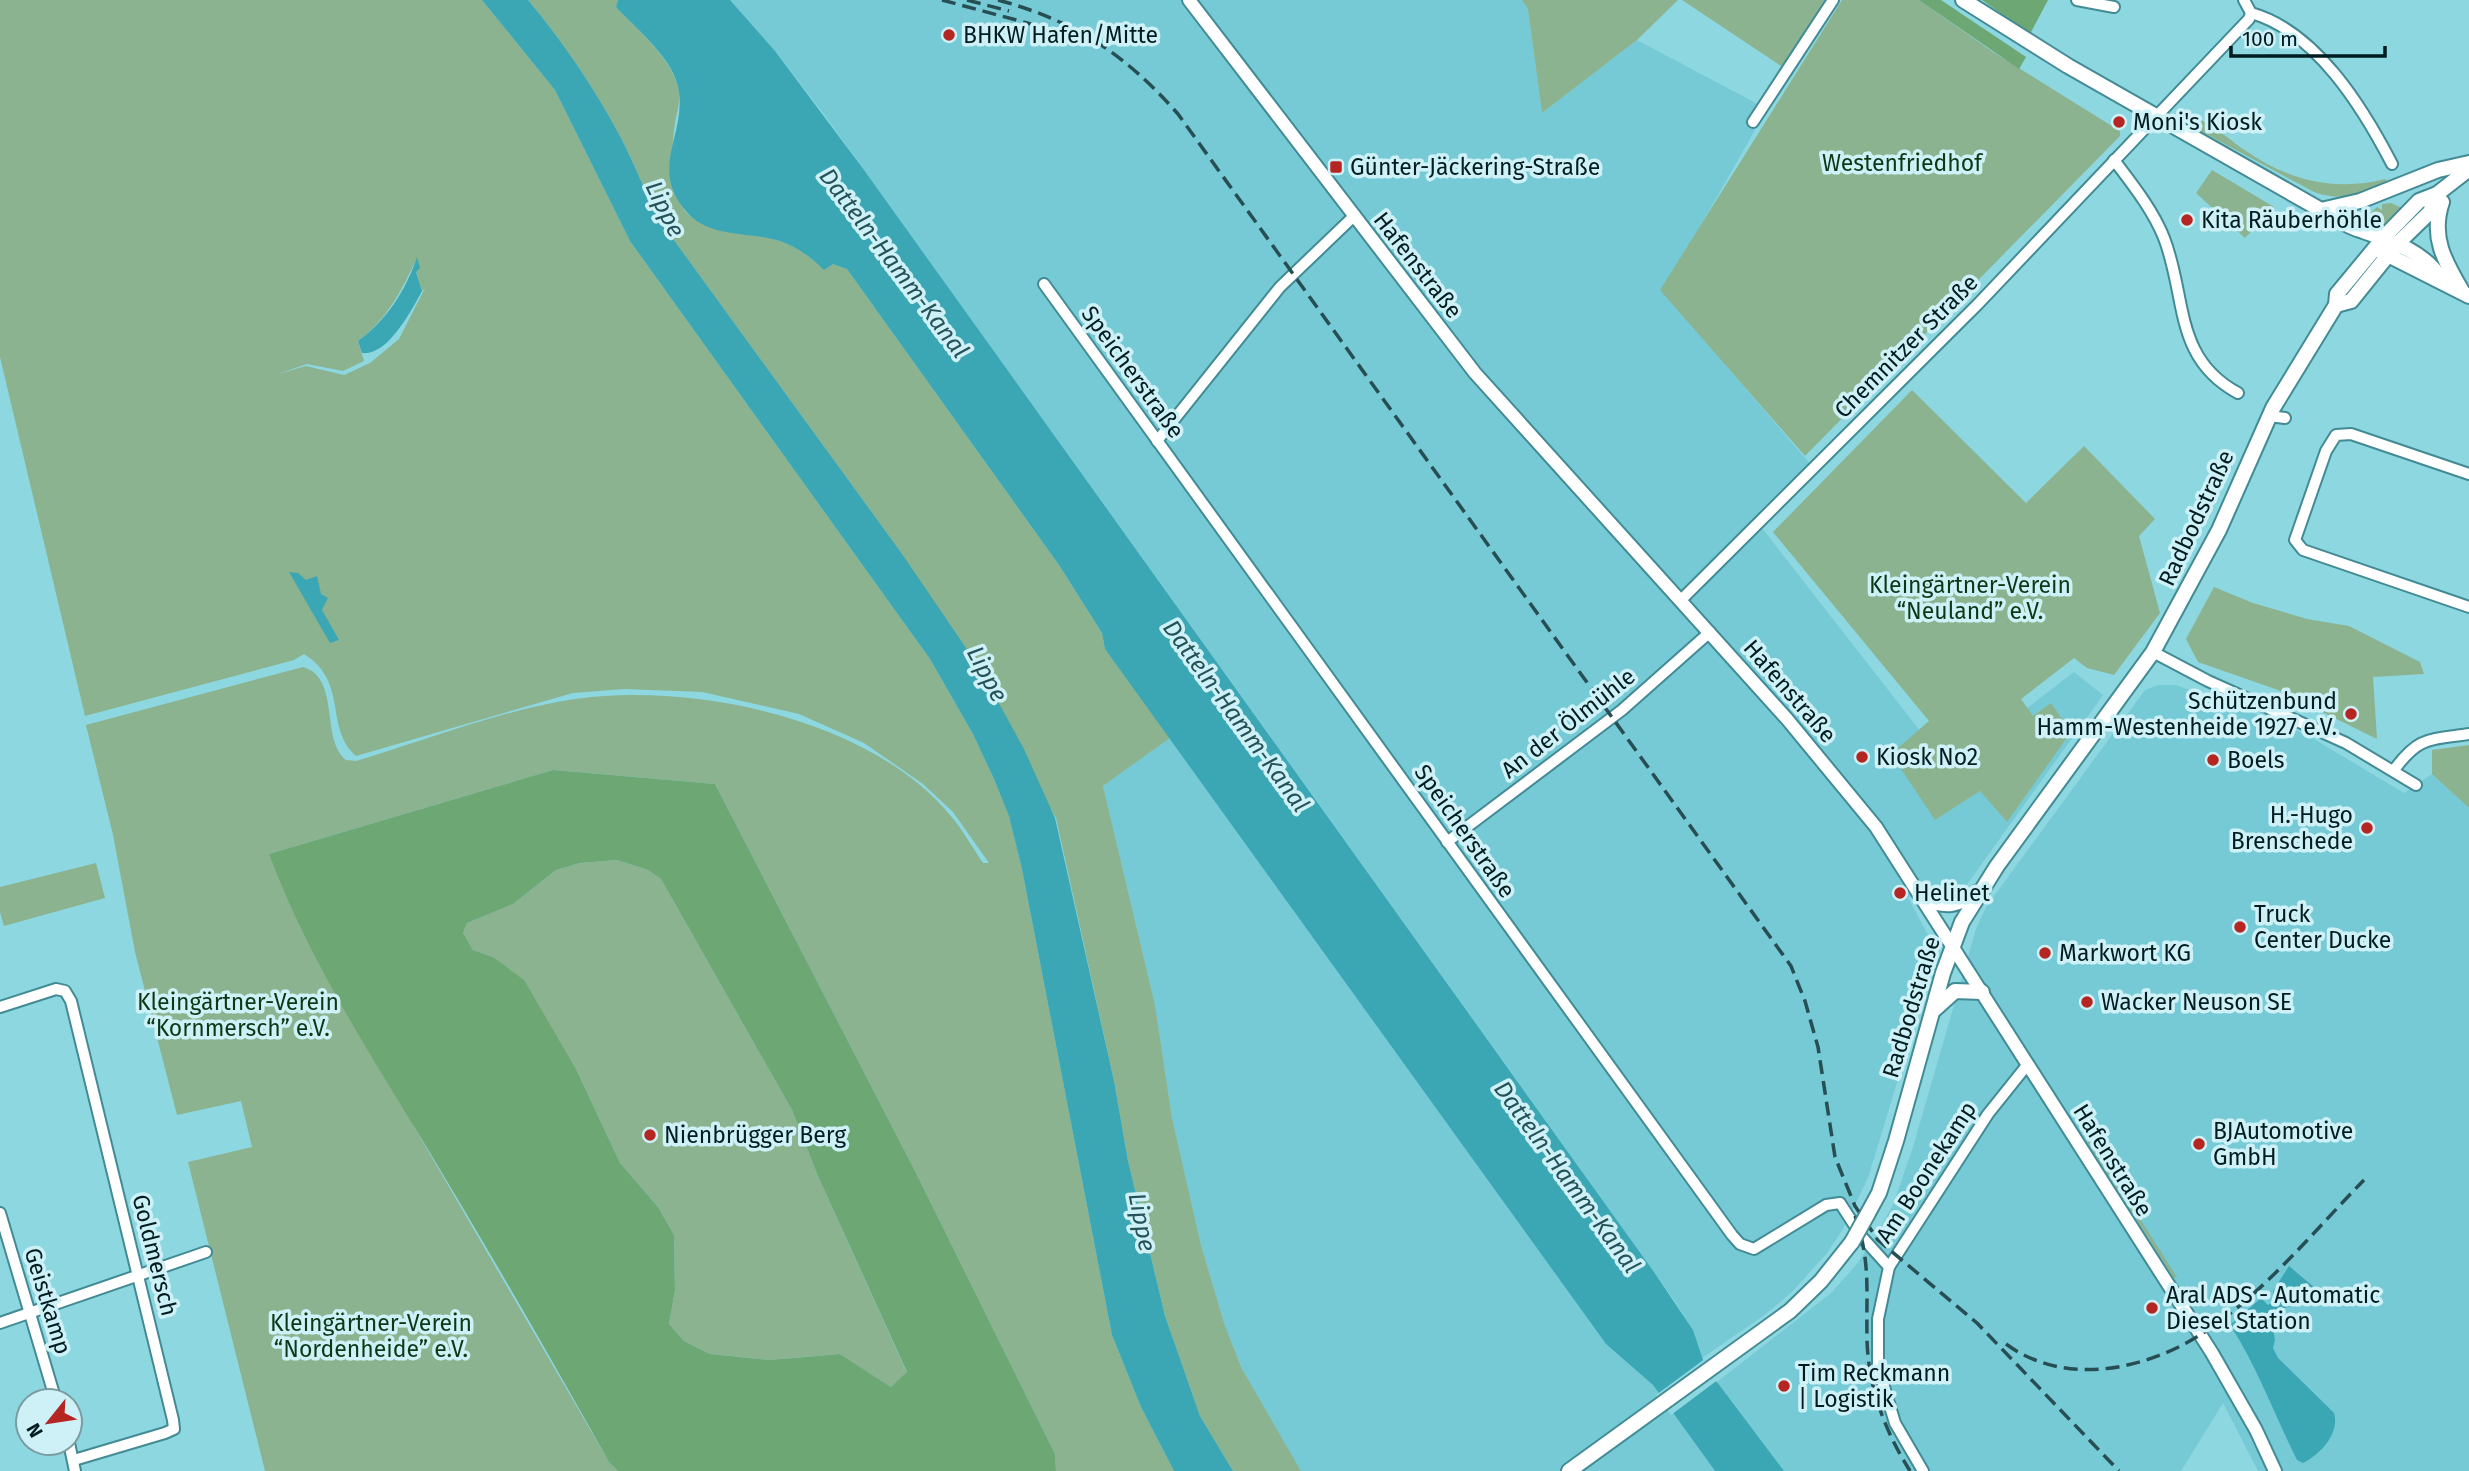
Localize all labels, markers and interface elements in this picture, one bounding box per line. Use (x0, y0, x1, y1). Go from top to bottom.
scale bar (2231, 14, 2385, 58)
place label: BHKW Hafen/Mitte (963, 21, 1158, 49)
text: 100 m (2242, 26, 2298, 52)
marker: BHKW Hafen/Mitte (941, 27, 957, 43)
place label: Moni's Kiosk (2133, 108, 2262, 136)
marker: Moni's Kiosk (2111, 114, 2127, 130)
park label: Westenfriedhof (1822, 149, 1984, 177)
place label: Günter-Jäckering-Straße (1350, 153, 1600, 181)
marker: Günter-Jäckering-Straße (1328, 159, 1344, 175)
water label: Datteln-Hamm-Kanal (814, 163, 974, 363)
water label: Lippe (640, 176, 690, 242)
street label: Hafenstraße (1368, 206, 1468, 324)
place label: Kita Räuberhöhle (2201, 206, 2382, 234)
marker: Kita Räuberhöhle (2179, 212, 2195, 228)
street label: Chemnitzer Straße (1828, 268, 1984, 424)
street label: Speicherstraße (1076, 300, 1190, 444)
street label: Radbodstraße (2152, 446, 2240, 590)
park label: Kleingärtner-Verein “Neuland” e.V. (1869, 571, 2071, 625)
water label: Datteln-Hamm-Kanal (1157, 615, 1315, 817)
street label: Hafenstraße (1738, 634, 1842, 748)
water label: Lippe (961, 642, 1013, 706)
street label: An der Ölmühle (1495, 662, 1641, 784)
place label: Schützenbund Hamm-Westenheide 1927 e.V. (2036, 687, 2337, 741)
marker: Schützenbund Hamm-Westenheide 1927 e.V. (2343, 706, 2359, 722)
place label: Kiosk No2 (1876, 743, 1978, 771)
place label: Boels (2227, 746, 2284, 774)
marker: Kiosk No2 (1854, 749, 1870, 765)
marker: Boels (2205, 752, 2221, 768)
street label: Speicherstraße (1409, 759, 1521, 903)
place label: H.-Hugo Brenschede (2231, 801, 2353, 855)
marker: H.-Hugo Brenschede (2359, 820, 2375, 836)
place label: Helinet (1914, 879, 1990, 907)
marker: Helinet (1892, 885, 1908, 901)
place label: Truck Center Ducke (2254, 900, 2391, 954)
marker: Truck Center Ducke (2232, 919, 2248, 935)
street label: Radbodstraße (1876, 933, 1946, 1081)
place label: Markwort KG (2059, 939, 2191, 967)
marker: Markwort KG (2037, 945, 2053, 961)
park label: Kleingärtner-Verein “Kornmersch” e.V. (137, 988, 339, 1042)
place label: Wacker Neuson SE (2101, 988, 2292, 1016)
marker: Wacker Neuson SE (2079, 994, 2095, 1010)
water label: Datteln-Hamm-Kanal (1488, 1076, 1646, 1278)
street label: Am Boonekamp (1870, 1096, 1982, 1248)
street label: Hafenstraße (2067, 1099, 2159, 1221)
place label: BJAutomotive GmbH (2213, 1117, 2353, 1171)
place label: Nienbrügger Berg (664, 1121, 846, 1149)
marker: Nienbrügger Berg (642, 1127, 658, 1143)
marker: BJAutomotive GmbH (2191, 1136, 2207, 1152)
street label: Goldmersch (126, 1191, 184, 1319)
water label: Lippe (1123, 1191, 1161, 1253)
street label: Geistkamp (19, 1244, 77, 1358)
place label: Aral ADS - Automatic Diesel Station (2166, 1281, 2380, 1335)
marker: Aral ADS - Automatic Diesel Station (2144, 1300, 2160, 1316)
park label: Kleingärtner-Verein “Nordenheide” e.V. (270, 1309, 472, 1363)
place label: Tim Reckmann | Logistik (1798, 1359, 1950, 1413)
marker: Tim Reckmann | Logistik (1776, 1378, 1792, 1394)
north arrow (14, 1387, 84, 1457)
text: N (22, 1419, 48, 1441)

